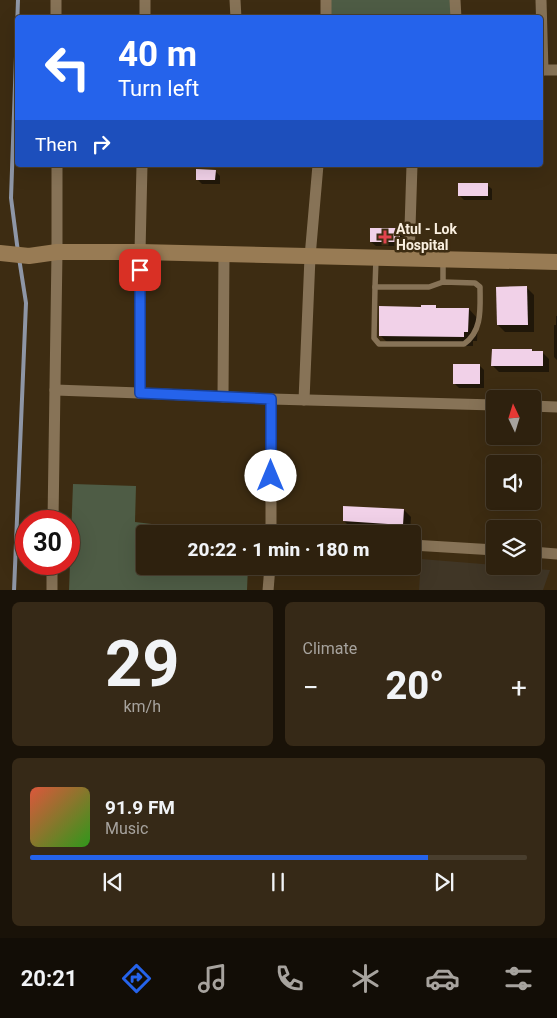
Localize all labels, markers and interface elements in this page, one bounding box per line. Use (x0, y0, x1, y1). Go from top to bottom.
text: 40 m (118, 34, 197, 75)
icon: left (35, 35, 100, 100)
text: Turn left (118, 76, 199, 101)
icon: right (87, 130, 115, 158)
text: Then (35, 133, 77, 156)
place label: Atul - Lok Hospital (396, 221, 458, 253)
marker: Atul - Lok Hospital (378, 230, 392, 244)
pin (119, 249, 161, 291)
icon: arrive (126, 256, 154, 284)
north arrow (486, 390, 541, 445)
map controls (486, 390, 541, 575)
position arrow (244, 449, 296, 501)
button: sound (486, 455, 541, 510)
speed limit sign: 30 (15, 510, 80, 575)
button: layers (486, 520, 541, 575)
text: 20:22 · 1 min · 180 m (187, 538, 370, 561)
text: 29 (105, 626, 180, 702)
text: Climate (303, 639, 357, 658)
text: 20° (385, 664, 444, 708)
text: − (303, 671, 319, 704)
text: + (511, 671, 527, 704)
text: km/h (123, 697, 161, 716)
text: 91.9 FM (105, 796, 175, 819)
text: Music (105, 819, 148, 838)
icon: previous (99, 868, 127, 896)
icon: pause (264, 868, 292, 896)
icon: next (430, 868, 458, 896)
icon: directions (119, 961, 154, 996)
icon: music (195, 961, 230, 996)
icon: phone (272, 961, 307, 996)
icon: climate (348, 961, 383, 996)
icon: car (425, 961, 460, 996)
icon: filters (501, 961, 536, 996)
text: 20:21 (21, 966, 77, 991)

